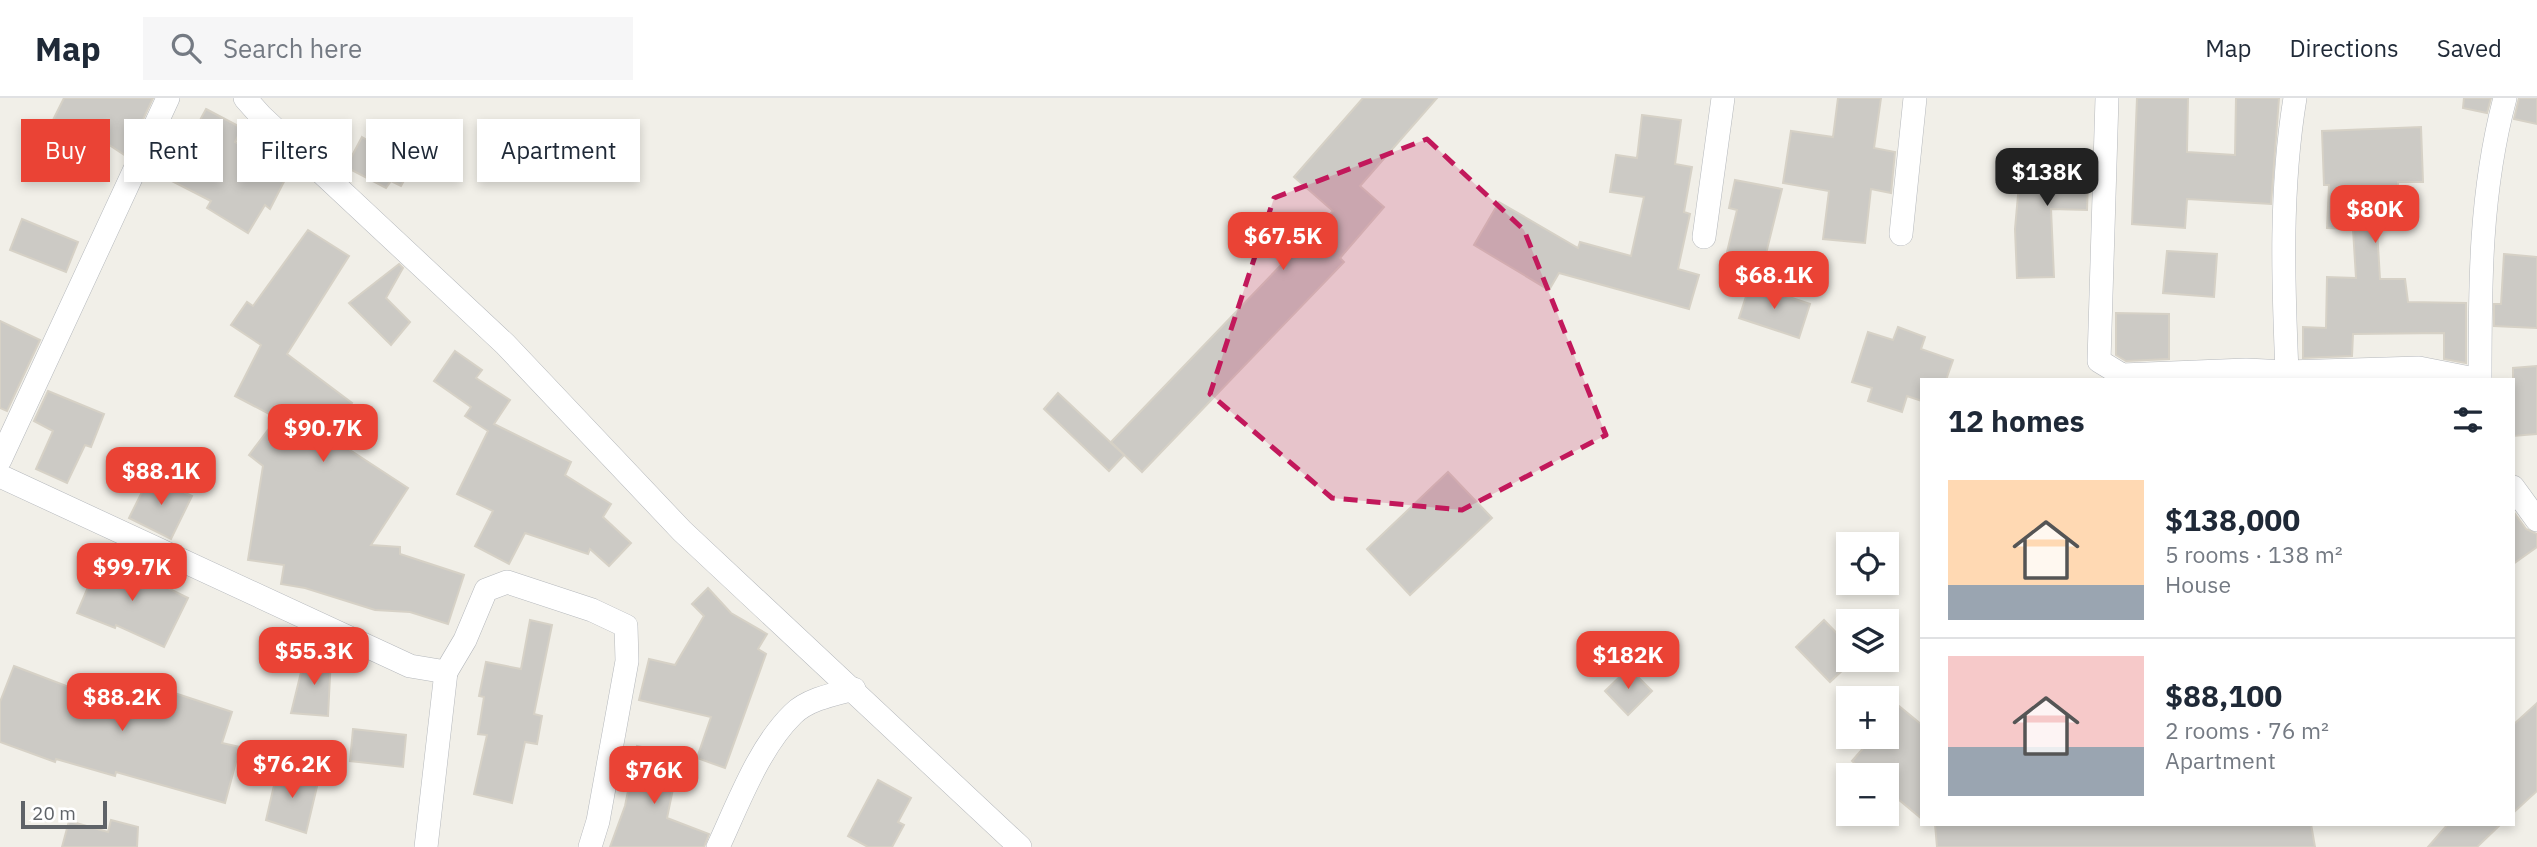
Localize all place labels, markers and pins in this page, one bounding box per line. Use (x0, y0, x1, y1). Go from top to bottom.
pin: $138K (1998, 148, 2096, 208)
pin: $80K (2334, 186, 2416, 245)
pin: $67.5K (1226, 212, 1340, 272)
pin: $68.1K (1717, 252, 1831, 311)
pin: $90.7K (266, 404, 380, 464)
pin: $88.1K (104, 448, 218, 507)
pin: $99.7K (75, 544, 189, 603)
pin: $55.3K (257, 628, 371, 687)
pin: $182K (1579, 632, 1677, 691)
pin: $88.2K (65, 674, 179, 733)
pin: $76.2K (235, 740, 349, 800)
pin: $76K (613, 746, 695, 806)

